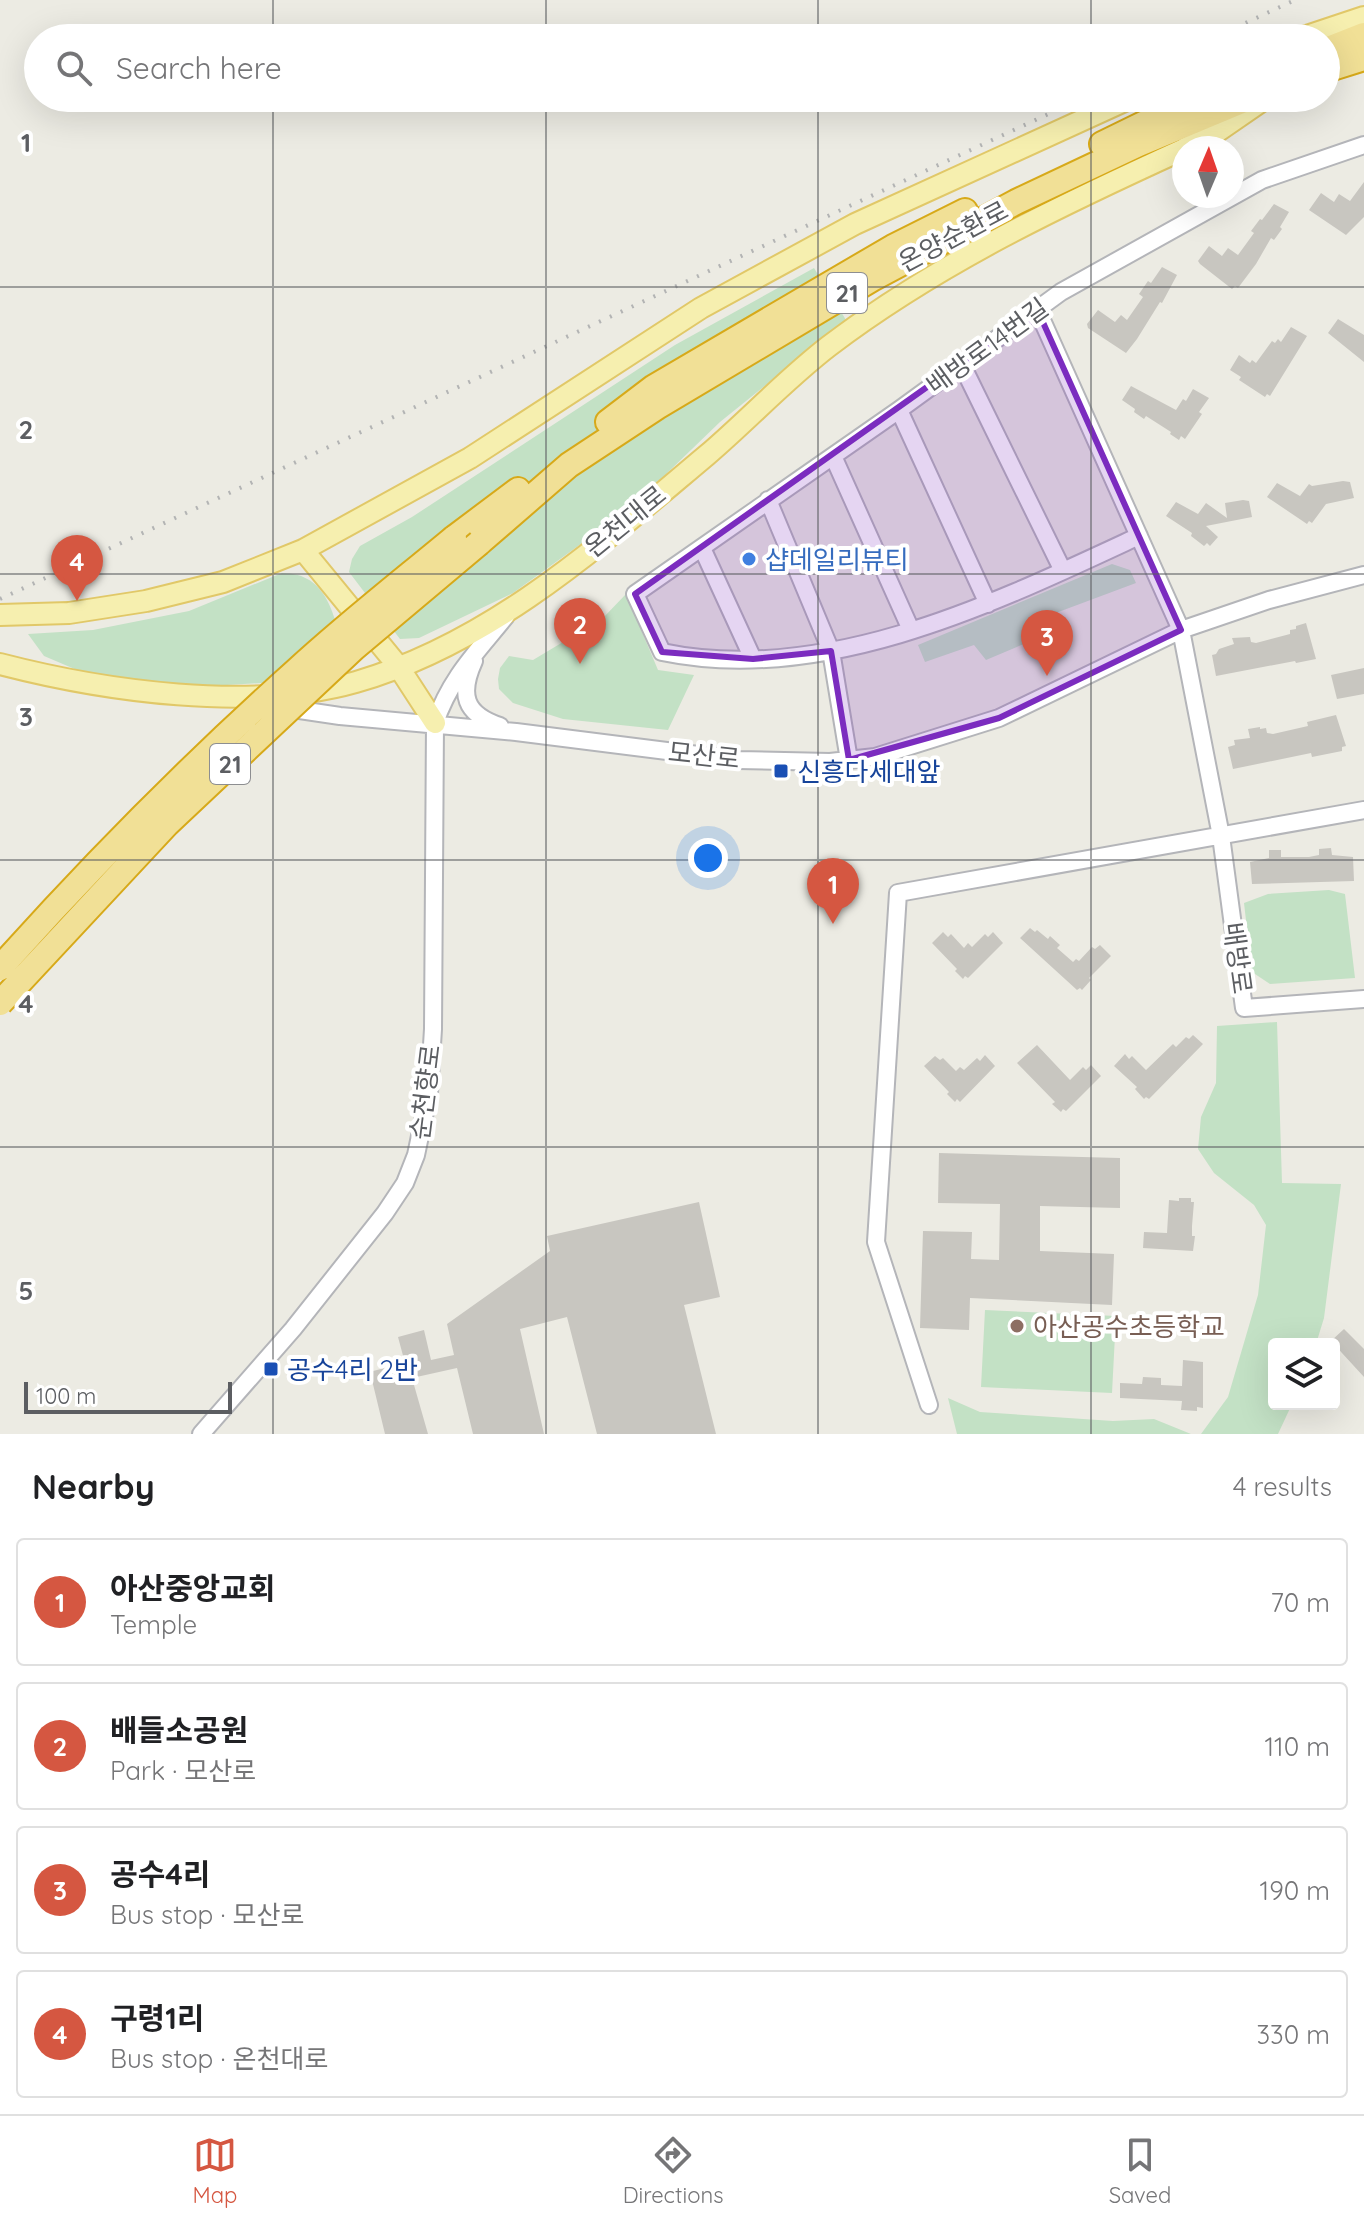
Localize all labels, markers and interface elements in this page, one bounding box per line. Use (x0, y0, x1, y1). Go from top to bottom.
search box (24, 24, 1340, 112)
icon: search (52, 46, 96, 90)
text: Search here (116, 49, 282, 87)
text: 1 (21, 126, 31, 159)
north arrow (1172, 136, 1244, 208)
street label: 온양순환로 (892, 193, 1014, 279)
road number: 21 (827, 273, 867, 313)
street label: 배방로14번길 (920, 291, 1054, 401)
text: 2 (19, 413, 33, 446)
street label: 온천대로 (577, 478, 673, 564)
pin: 4 (51, 535, 103, 601)
place label: 샵데일리뷰티 (765, 543, 909, 576)
marker: 샵데일리뷰티 (740, 550, 758, 568)
pin: 2 (554, 598, 606, 664)
pin: 3 (1021, 610, 1073, 676)
text: 3 (19, 700, 33, 733)
street label: 모산로 (667, 735, 741, 775)
road number: 21 (210, 744, 250, 784)
place label: 신흥다세대앞 (797, 755, 941, 788)
marker: 신흥다세대앞 (772, 762, 790, 780)
your location (688, 838, 728, 878)
pin: 1 (807, 858, 859, 924)
street label: 배방로 (1217, 920, 1259, 996)
text: 4 (18, 987, 34, 1020)
street label: 순천향로 (403, 1043, 447, 1141)
text: 5 (19, 1274, 33, 1307)
place label: 아산공수초등학교 (1033, 1310, 1224, 1343)
marker: 아산공수초등학교 (1008, 1317, 1026, 1335)
map controls (1268, 1338, 1340, 1410)
button: layers (1268, 1338, 1340, 1410)
place label: 공수4리 2반 (287, 1353, 418, 1386)
marker: 공수4리 2반 (262, 1360, 280, 1378)
scale bar (24, 1378, 232, 1414)
text: 100 m (36, 1382, 96, 1410)
text: Nearby (32, 1465, 155, 1508)
text: 4 results (1233, 1470, 1332, 1503)
text: 아산중앙교회 (110, 1569, 276, 1607)
text: 1 (55, 1586, 65, 1619)
text: 70 m (1270, 1586, 1330, 1619)
text: Temple (110, 1608, 197, 1641)
text: 배들소공원 (110, 1711, 248, 1749)
text: 2 (53, 1730, 67, 1763)
text: 110 m (1264, 1730, 1330, 1763)
text: Park · 모산로 (110, 1754, 256, 1787)
text: 공수4리 (110, 1855, 210, 1893)
text: 3 (53, 1874, 67, 1907)
text: 190 m (1260, 1874, 1330, 1907)
text: Bus stop · 모산로 (110, 1898, 304, 1931)
text: 구령1리 (110, 1999, 204, 2037)
text: 4 (52, 2018, 68, 2051)
text: 330 m (1256, 2018, 1330, 2051)
text: Bus stop · 온천대로 (110, 2042, 328, 2075)
tab: Map (193, 2133, 237, 2209)
tab: Directions (623, 2133, 723, 2209)
tab: Saved (1109, 2133, 1171, 2209)

